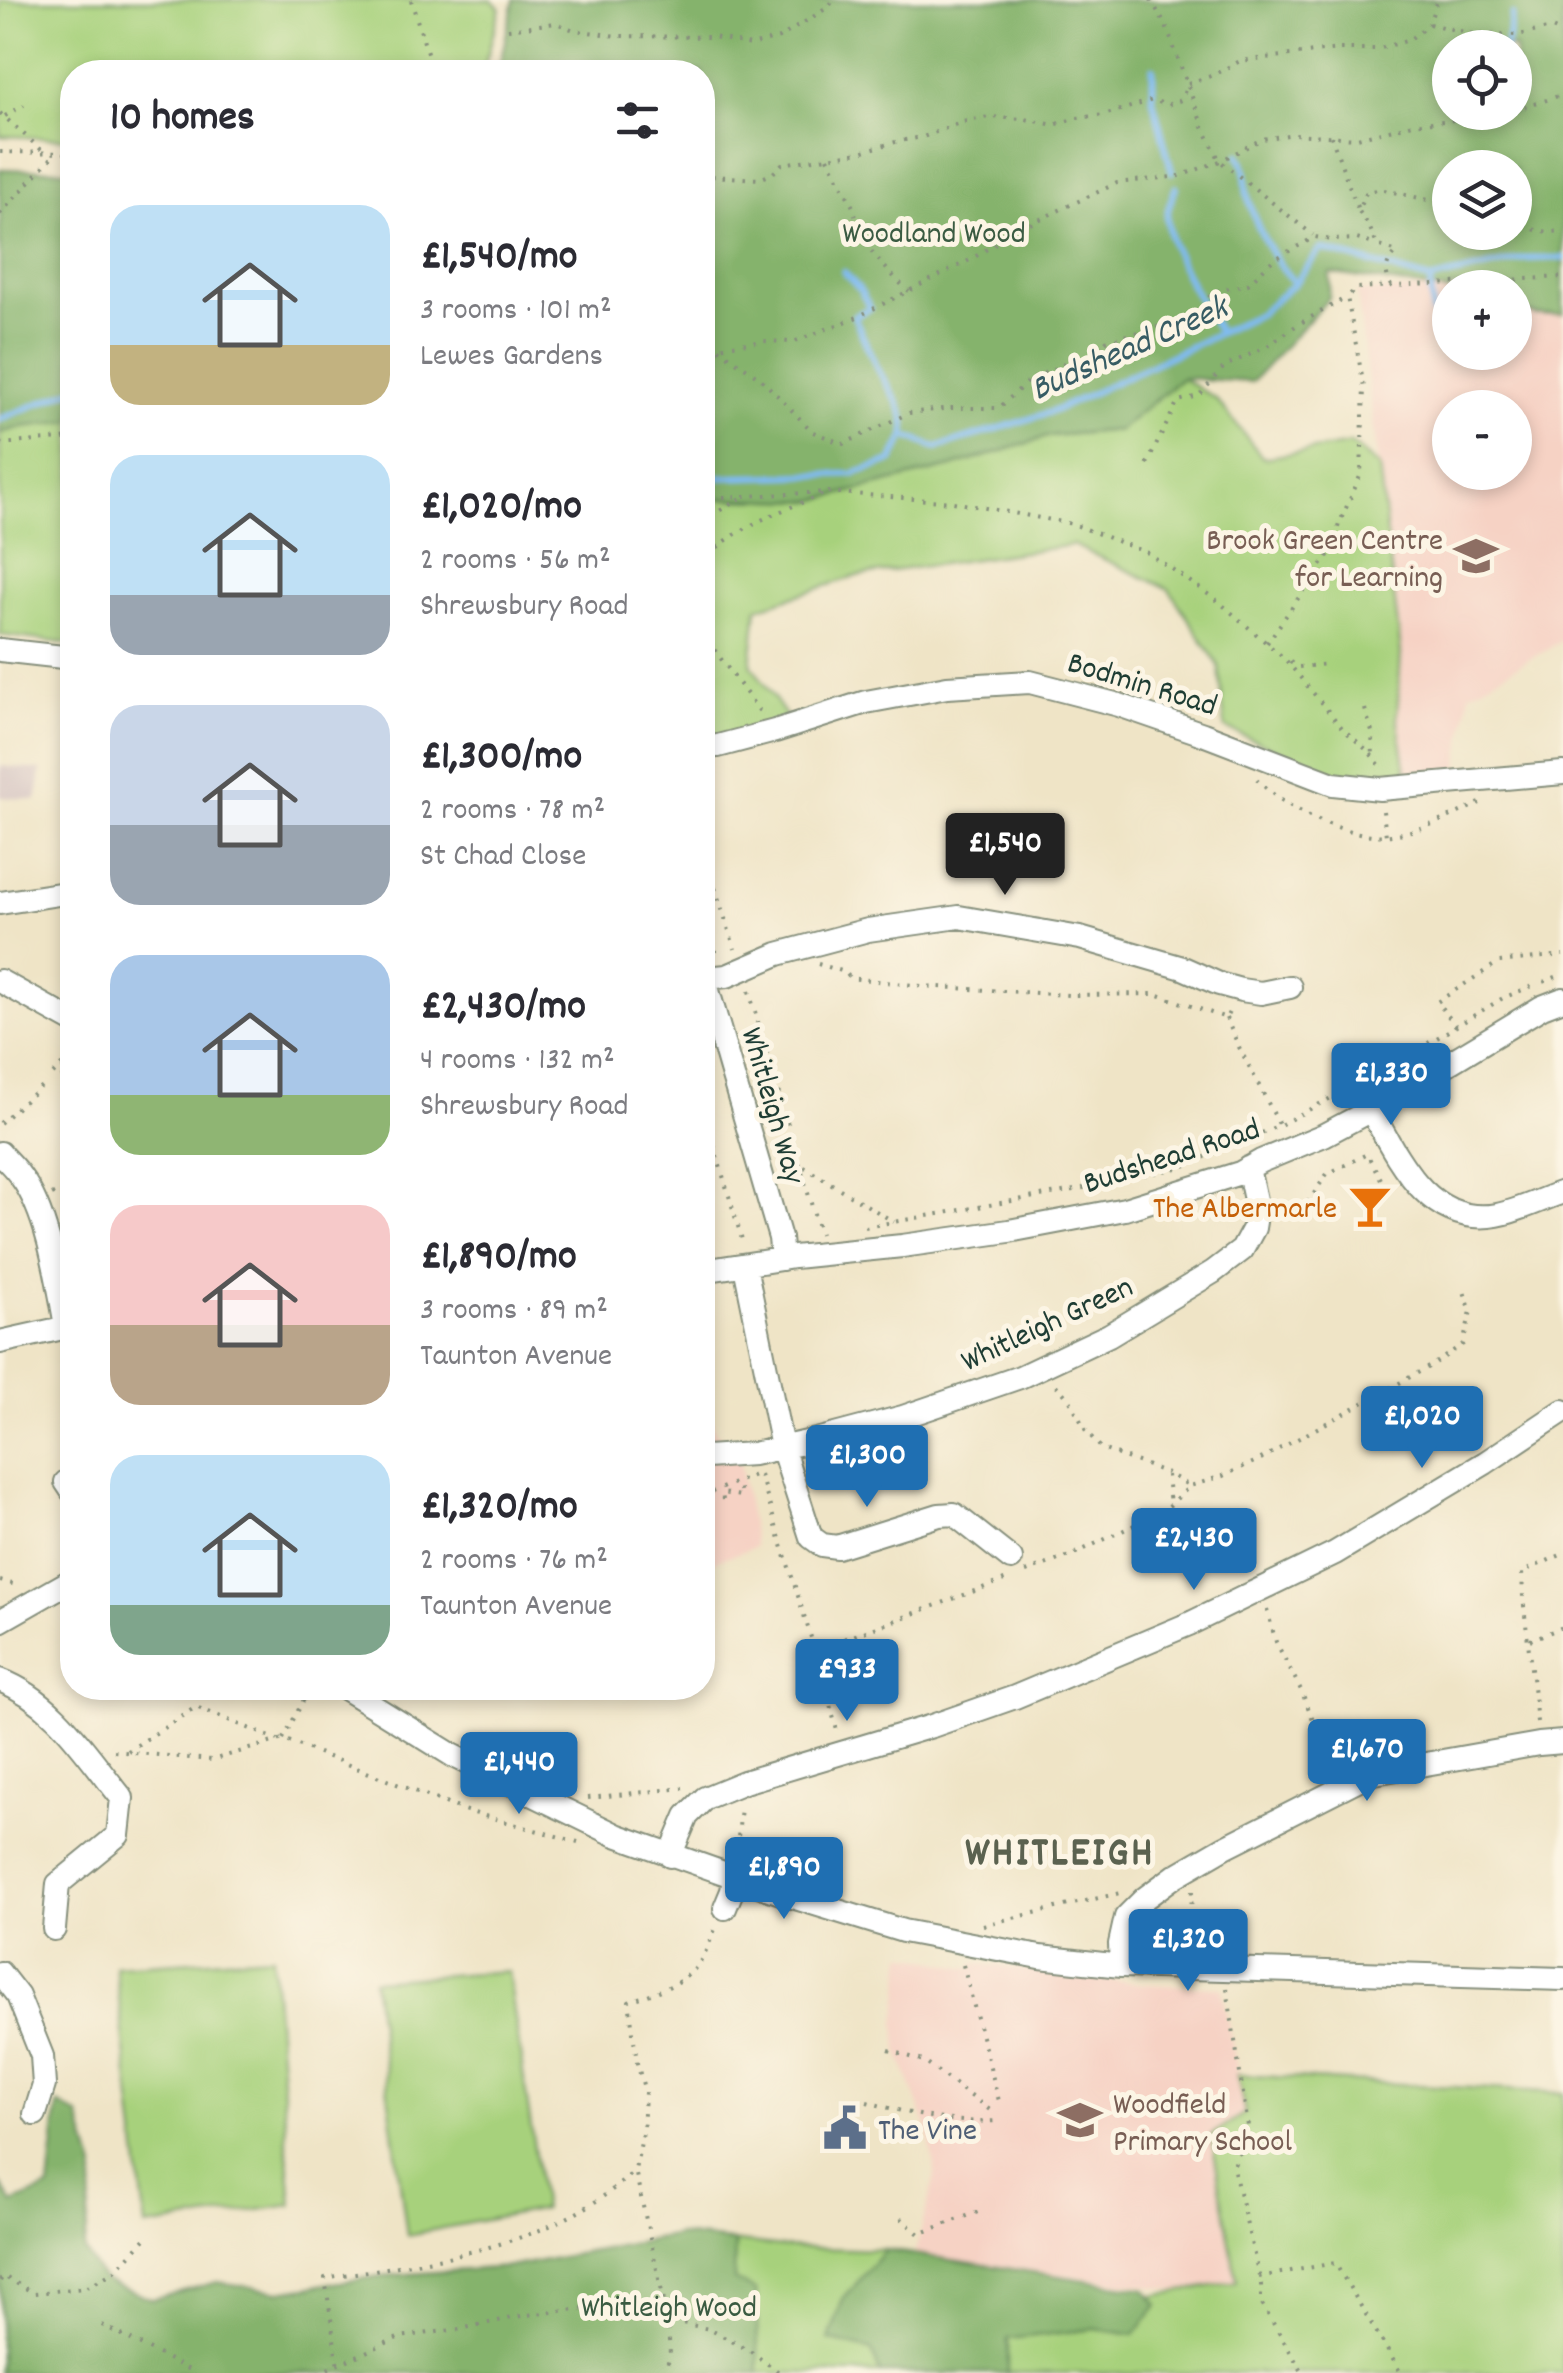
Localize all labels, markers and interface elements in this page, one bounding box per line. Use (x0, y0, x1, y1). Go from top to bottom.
map controls (1432, 30, 1532, 490)
button: locate (1432, 30, 1532, 130)
text: 10 homes (110, 90, 255, 150)
icon: filters (610, 93, 665, 148)
button: layers (1432, 150, 1532, 250)
park label: Woodland Wood (842, 213, 1026, 259)
text: £1,540/mo (420, 229, 577, 289)
icon: home (190, 245, 310, 365)
button: + (1432, 270, 1532, 370)
water label: Budshead Creek (1024, 283, 1240, 416)
text: 3 rooms · 101 m² (420, 289, 612, 335)
text: Lewes Gardens (420, 335, 603, 381)
button: − (1432, 390, 1532, 490)
text: £1,020/mo (420, 479, 582, 539)
icon: home (190, 495, 310, 615)
place label: Brook Green Centre for Learning (1206, 520, 1443, 603)
school or university icon: Brook Green Centre for Learning (1452, 532, 1500, 580)
text: 2 rooms · 56 m² (420, 539, 611, 585)
text: Shrewsbury Road (420, 585, 628, 631)
street label: Bodmin Road (1061, 642, 1222, 731)
text: £1,300/mo (420, 729, 582, 789)
icon: home (190, 745, 310, 865)
text: 2 rooms · 78 m² (420, 789, 605, 835)
pin: £1,540 (924, 813, 1086, 898)
text: £1,540 (968, 822, 1042, 868)
text: St Chad Close (420, 835, 586, 881)
text: £2,430/mo (420, 979, 586, 1039)
icon: home (190, 995, 310, 1115)
street label: Whitleigh Way (726, 1023, 815, 1191)
text: 4 rooms · 132 m² (420, 1039, 615, 1085)
pin: £1,330 (1310, 1043, 1472, 1128)
text: £1,330 (1354, 1052, 1428, 1098)
text: Shrewsbury Road (420, 1085, 628, 1131)
street label: Budshead Road (1078, 1109, 1267, 1209)
bar icon: The Albermarle (1346, 1182, 1394, 1230)
place label: The Albermarle (1153, 1188, 1337, 1234)
text: £1,890/mo (420, 1229, 577, 1289)
icon: home (190, 1245, 310, 1365)
street label: Whitleigh Green (954, 1267, 1142, 1387)
text: 3 rooms · 89 m² (420, 1289, 608, 1335)
text: Taunton Avenue (420, 1335, 612, 1381)
pin: £1,020 (1341, 1386, 1503, 1471)
text: £1,020 (1383, 1395, 1461, 1441)
pin: £1,300 (786, 1425, 948, 1510)
text: £1,300 (828, 1434, 906, 1480)
text: £1,320/mo (420, 1479, 578, 1539)
icon: home (190, 1495, 310, 1615)
pin: £2,430 (1113, 1508, 1275, 1593)
text: £2,430 (1154, 1517, 1235, 1563)
text: 2 rooms · 76 m² (420, 1539, 608, 1585)
text: Taunton Avenue (420, 1585, 612, 1631)
pin: £933 (788, 1639, 906, 1724)
text: £933 (817, 1648, 877, 1694)
pin: £1,670 (1286, 1719, 1448, 1804)
text: £1,670 (1330, 1728, 1404, 1774)
pin: £1,440 (438, 1732, 600, 1817)
text: £1,440 (482, 1741, 556, 1787)
district label: WHITLEIGH (965, 1826, 1155, 1886)
pin: £1,890 (703, 1837, 865, 1922)
text: £1,890 (747, 1846, 821, 1892)
pin: £1,320 (1107, 1909, 1269, 1994)
text: £1,320 (1151, 1918, 1225, 1964)
place label: Woodfield Primary School (1113, 2084, 1293, 2167)
school or university icon: Woodfield Primary School (1056, 2096, 1104, 2144)
public building icon: The Vine (821, 2104, 869, 2152)
place label: The Vine (878, 2110, 977, 2156)
park label: Whitleigh Wood (581, 2287, 757, 2333)

